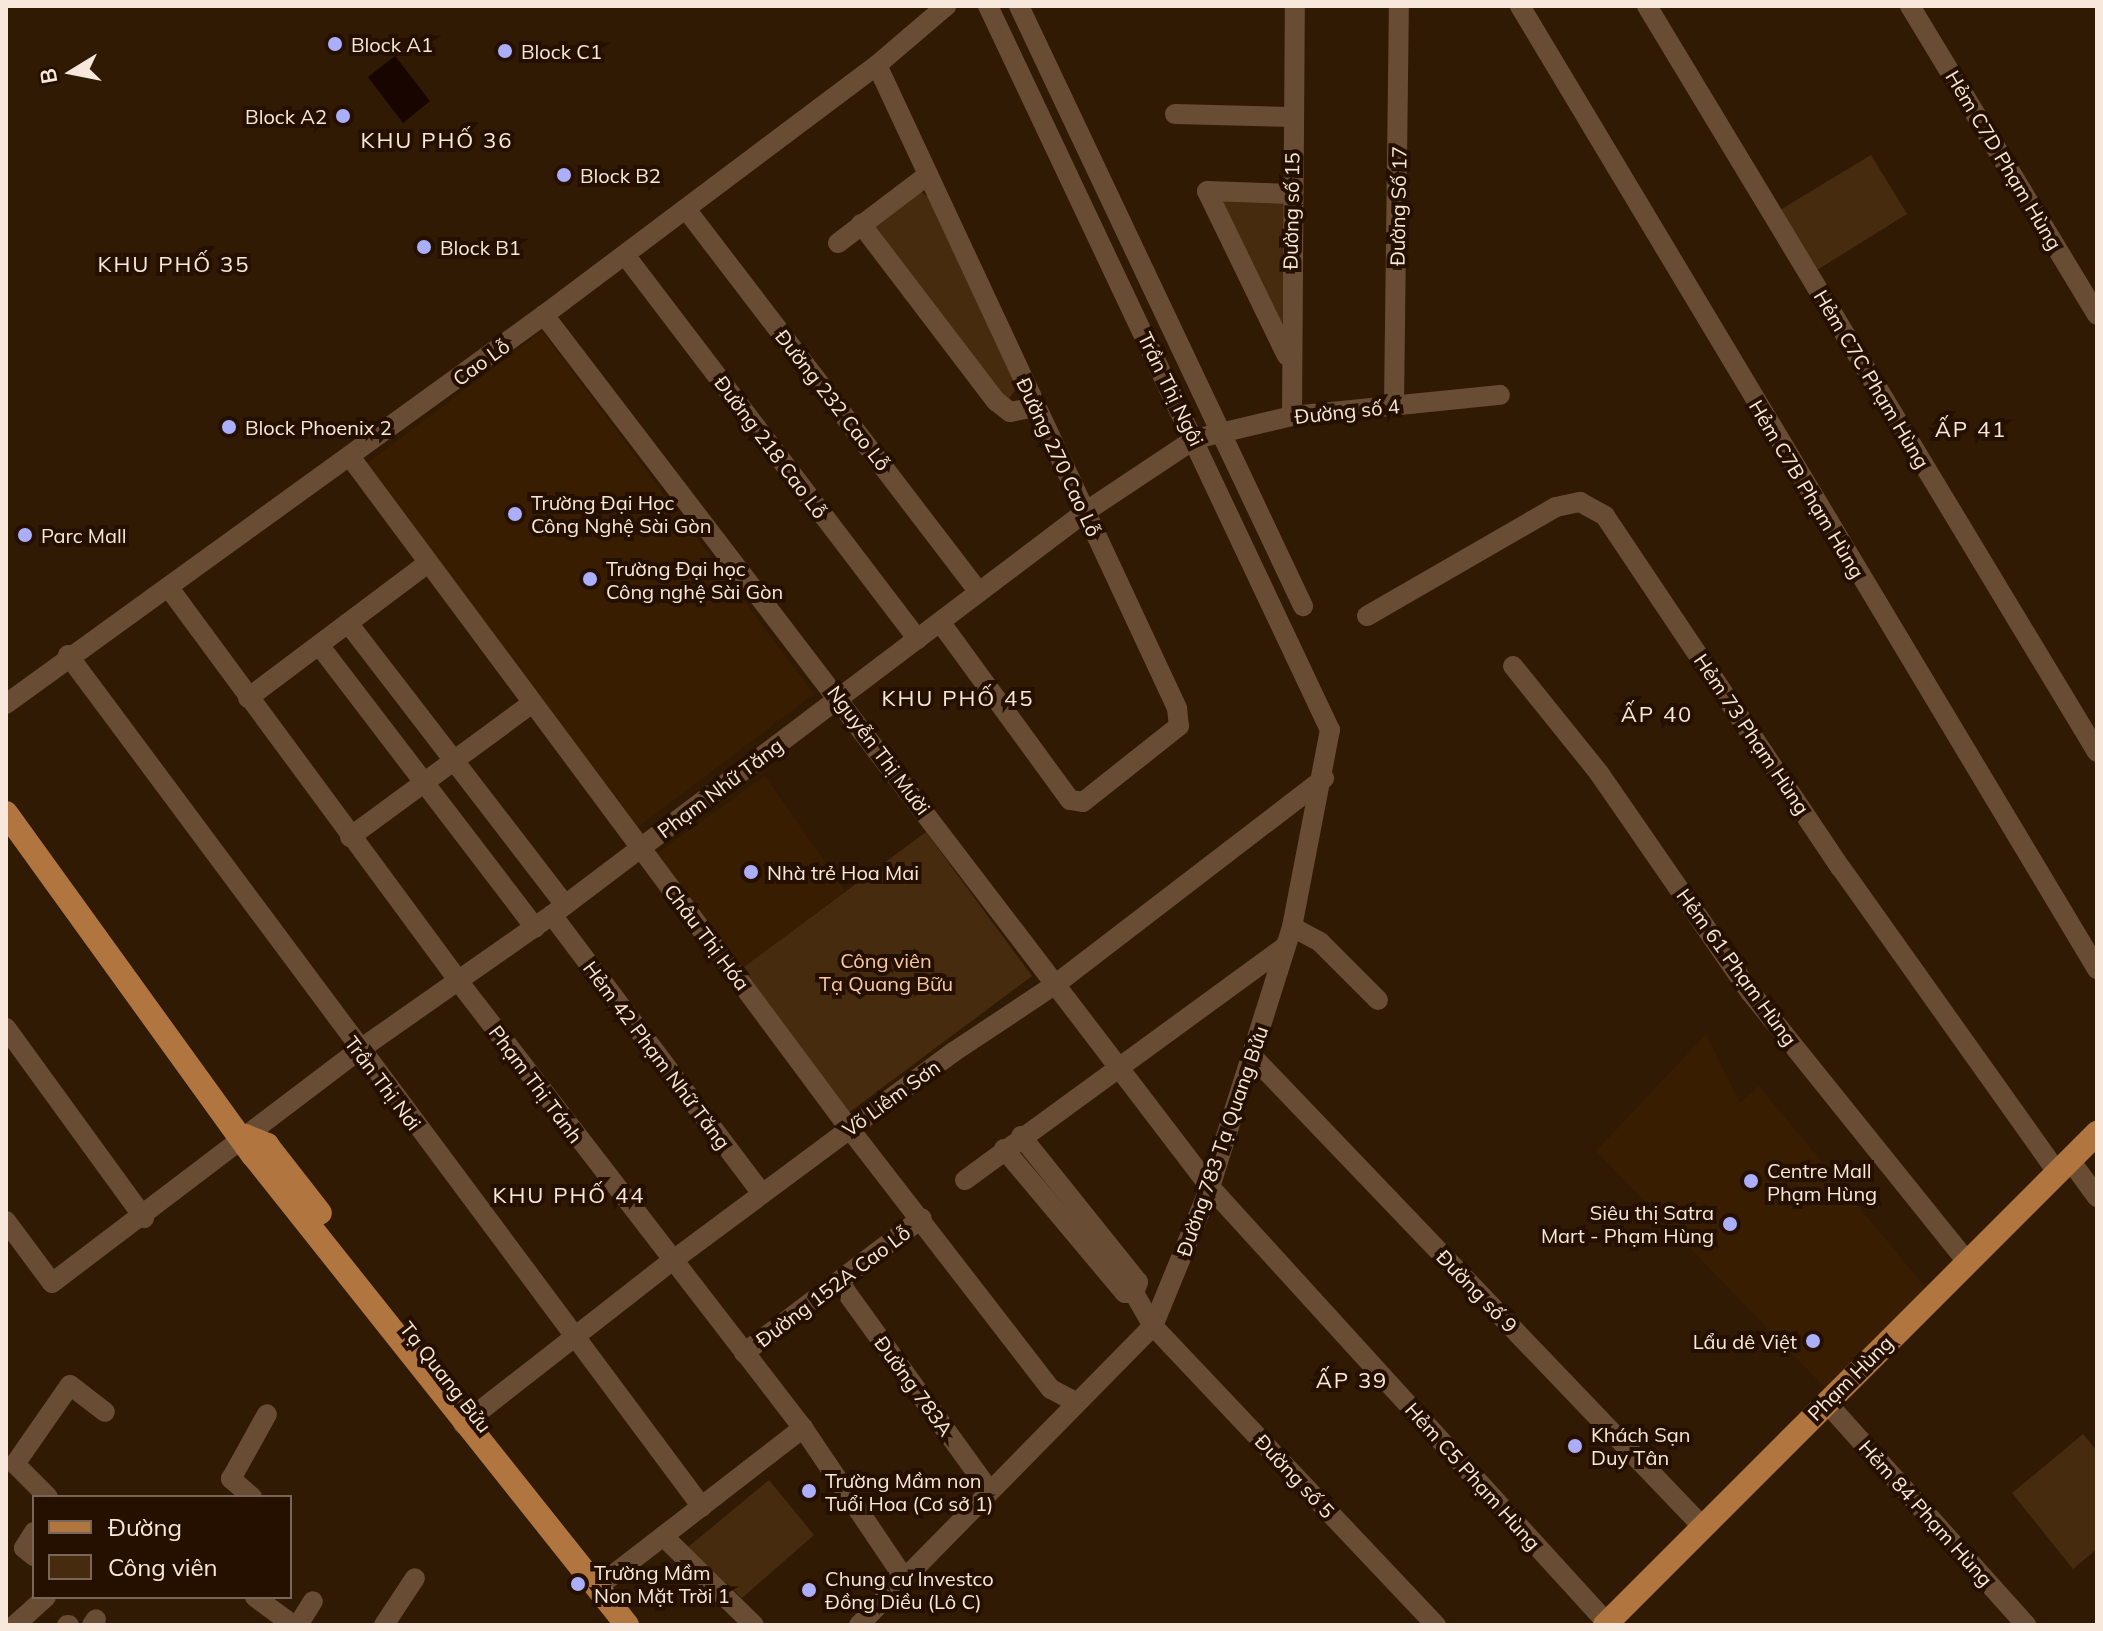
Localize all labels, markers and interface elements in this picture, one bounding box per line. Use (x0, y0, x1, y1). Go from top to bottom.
north arrow (32, 32, 112, 112)
place label: Block A1 (351, 32, 433, 56)
marker: Block A1 (326, 35, 344, 53)
place label: Block C1 (521, 39, 602, 63)
marker: Block C1 (496, 42, 514, 60)
text: B (33, 66, 63, 86)
street label: Hẻm C7D Phạm Hùng (1941, 66, 2067, 254)
place label: Block A2 (245, 104, 327, 128)
marker: Block A2 (334, 107, 352, 125)
district label: KHU PHỐ 36 (361, 128, 513, 154)
street label: Đường Số 17 (1385, 146, 1411, 266)
street label: Đường số 15 (1278, 152, 1304, 270)
place label: Block B2 (580, 163, 661, 187)
marker: Block B2 (555, 166, 573, 184)
place label: Block B1 (440, 235, 521, 259)
marker: Block B1 (415, 238, 433, 256)
district label: KHU PHỐ 35 (98, 252, 250, 278)
street label: Hẻm C7C Phạm Hùng (1809, 286, 1935, 472)
street label: Đường 232 Cao Lỗ (770, 325, 896, 475)
street label: Trần Thị Ngôi (1133, 328, 1209, 450)
street label: Cao Lỗ (448, 333, 514, 391)
street label: Đường 218 Cao Lỗ (710, 371, 832, 523)
street label: Đường 270 Cao Lỗ (1012, 374, 1106, 540)
street label: Đường số 4 (1293, 394, 1401, 428)
street label: Hẻm C7B Phạm Hùng (1744, 396, 1870, 582)
place label: Block Phoenix 2 (245, 415, 392, 439)
district label: ẤP 41 (1935, 417, 2007, 443)
marker: Block Phoenix 2 (220, 418, 238, 436)
place label: Trường Đại Học Công Nghệ Sài Gòn (531, 490, 711, 537)
marker: Trường Đại Học Công Nghệ Sài Gòn (506, 505, 524, 523)
place label: Parc Mall (41, 523, 126, 547)
marker: Parc Mall (16, 526, 34, 544)
place label: Trường Đại học Công nghệ Sài Gòn (606, 556, 783, 603)
marker: Trường Đại học Công nghệ Sài Gòn (581, 570, 599, 588)
street label: Hẻm 73 Phạm Hùng (1689, 649, 1815, 819)
street label: Nguyễn Thị Mười (823, 681, 935, 819)
district label: KHU PHỐ 45 (882, 686, 1034, 712)
district label: ẤP 40 (1621, 702, 1693, 728)
street label: Phạm Nhữ Tăng (653, 733, 787, 843)
place label: Nhà trẻ Hoa Mai (767, 860, 919, 884)
marker: Nhà trẻ Hoa Mai (742, 863, 760, 881)
street label: Châu Thị Hóa (659, 879, 755, 995)
street label: Hẻm 61 Phạm Hùng (1672, 884, 1802, 1050)
park label: Công viên Tạ Quang Bữu (819, 949, 953, 996)
street label: Hẻm 42 Phạm Nhữ Tăng (579, 956, 735, 1154)
street label: Phạm Thị Tánh (484, 1021, 588, 1147)
street label: Đường 783 Tạ Quang Bửu (1171, 1023, 1273, 1259)
street label: Trần Thị Nơi (340, 1031, 426, 1135)
street label: Võ Liêm Sơn (838, 1055, 944, 1141)
place label: Centre Mall Phạm Hùng (1767, 1158, 1877, 1205)
marker: Centre Mall Phạm Hùng (1742, 1172, 1760, 1190)
district label: KHU PHỐ 44 (493, 1183, 645, 1209)
place label: Siêu thị Satra Mart - Phạm Hùng (1541, 1200, 1714, 1247)
marker: Siêu thị Satra Mart - Phạm Hùng (1721, 1215, 1739, 1233)
street label: Đường 152A Cao Lỗ (751, 1220, 915, 1352)
street label: Đường số 9 (1432, 1245, 1522, 1337)
street label: Tạ Quang Bửu (395, 1317, 497, 1437)
place label: Lẩu dê Việt (1693, 1329, 1797, 1353)
street label: Đường 783A (870, 1331, 958, 1441)
street label: Phạm Hùng (1803, 1331, 1897, 1425)
marker: Lẩu dê Việt (1804, 1332, 1822, 1350)
district label: ẤP 39 (1316, 1368, 1388, 1394)
street label: Hẻm C5 Phạm Hùng (1401, 1397, 1545, 1555)
place label: Khách Sạn Duy Tân (1591, 1422, 1690, 1469)
street label: Đường số 5 (1250, 1429, 1340, 1523)
street label: Hẻm 84 Phạm Hùng (1854, 1435, 1998, 1591)
marker: Khách Sạn Duy Tân (1566, 1437, 1584, 1455)
place label: Trường Mầm non Tuổi Hoa (Cơ sở 1) (825, 1468, 993, 1515)
marker: Trường Mầm non Tuổi Hoa (Cơ sở 1) (800, 1482, 818, 1500)
legend (32, 1495, 292, 1599)
text: Đường (108, 1512, 182, 1542)
text: Công viên (108, 1552, 218, 1582)
place label: Trường Mầm Non Mặt Trời 1 (594, 1560, 730, 1607)
place label: Chung cư Investco Đồng Diều (Lô C) (825, 1566, 994, 1613)
marker: Trường Mầm Non Mặt Trời 1 (569, 1575, 587, 1593)
marker: Chung cư Investco Đồng Diều (Lô C) (800, 1581, 818, 1599)

